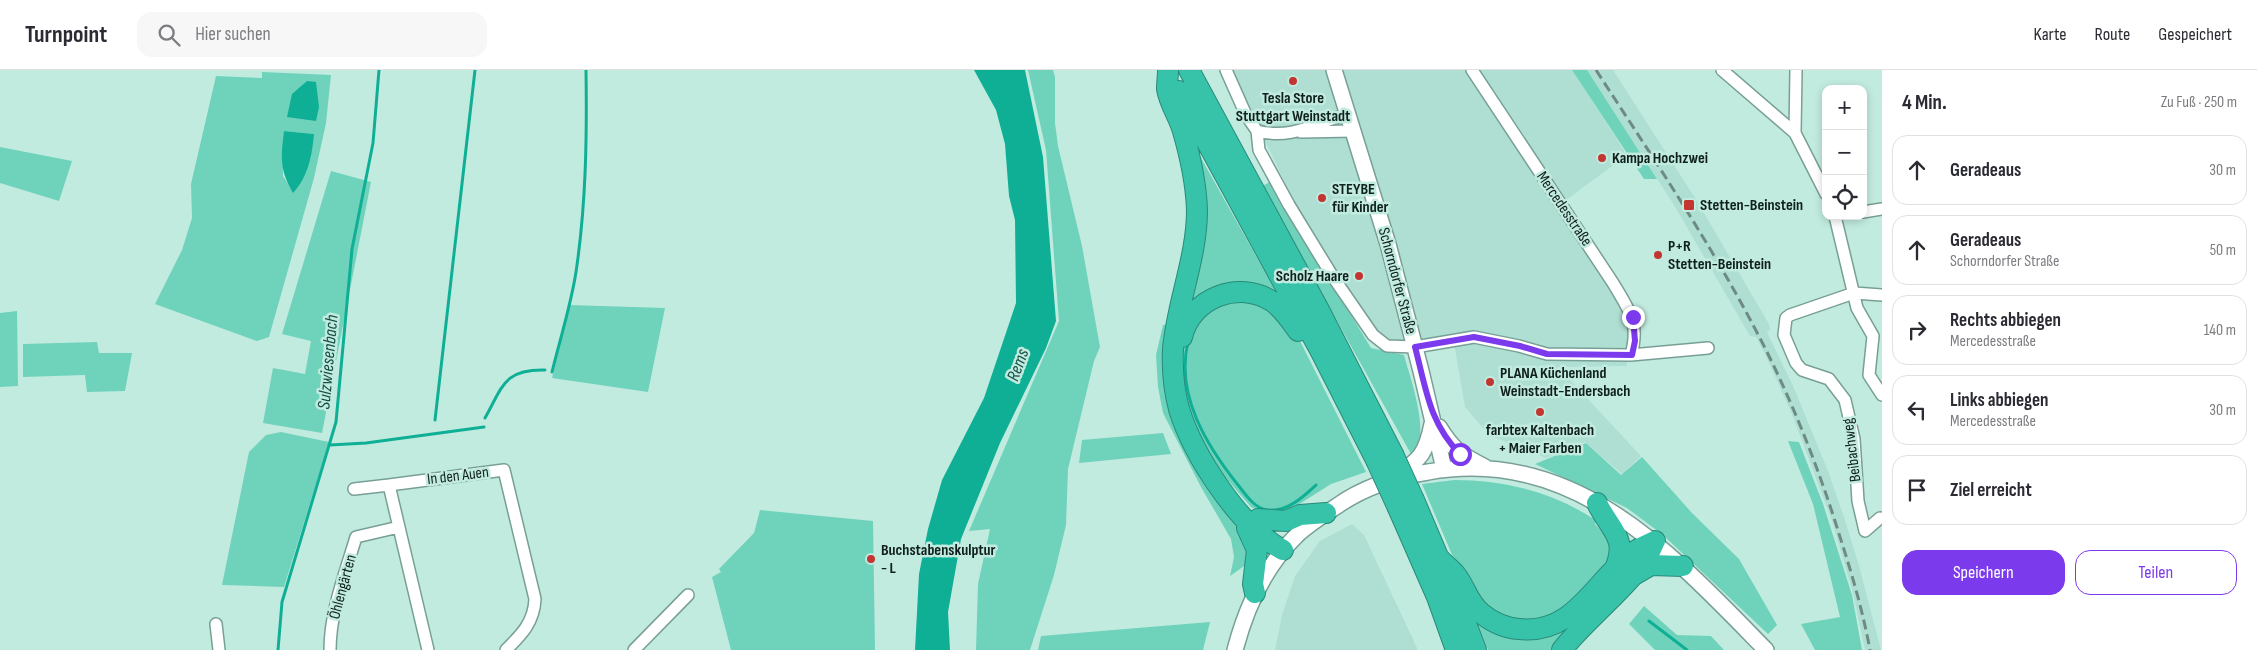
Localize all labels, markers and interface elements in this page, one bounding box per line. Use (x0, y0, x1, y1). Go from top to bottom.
search box (137, 12, 487, 57)
text: Turnpoint (25, 20, 107, 49)
icon: search (155, 21, 183, 49)
text: Hier suchen (195, 23, 271, 46)
text: Karte (2034, 24, 2067, 45)
text: Route (2095, 24, 2130, 45)
text: Gespeichert (2158, 24, 2232, 45)
marker: Tesla Store Stuttgart Weinstadt (1287, 75, 1299, 87)
map controls (1822, 85, 1867, 220)
button: + (1822, 85, 1867, 130)
place label: Tesla Store Stuttgart Weinstadt (1236, 89, 1350, 126)
text: 4 Min. (1902, 90, 1947, 115)
text: Zu Fuß · 250 m (2161, 93, 2237, 112)
button: − (1822, 130, 1867, 175)
place label: Kampa Hochzwei (1612, 149, 1708, 168)
marker: Kampa Hochzwei (1596, 152, 1608, 164)
icon: ahead (1903, 156, 1931, 184)
text: Geradeaus (1950, 159, 2021, 182)
text: 30 m (2209, 161, 2236, 180)
street label: Mercedesstraße (1532, 168, 1596, 250)
button: locate (1822, 175, 1867, 220)
place label: STEYBE für Kinder (1332, 180, 1388, 217)
marker: STEYBE für Kinder (1316, 192, 1328, 204)
place label: Stetten-Beinstein (1700, 196, 1803, 215)
marker: Stetten-Beinstein (1682, 198, 1696, 212)
street label: Schorndorfer Straße (1374, 226, 1420, 336)
text: Geradeaus (1950, 229, 2021, 252)
icon: ahead (1903, 236, 1931, 264)
place label: P+R Stetten-Beinstein (1668, 237, 1771, 274)
text: 50 m (2210, 241, 2236, 260)
marker: P+R Stetten-Beinstein (1652, 249, 1664, 261)
text: Schorndorfer Straße (1950, 252, 2060, 271)
place label: Scholz Haare (1276, 267, 1349, 286)
marker: Scholz Haare (1353, 270, 1365, 282)
route end (1622, 306, 1645, 329)
text: Rechts abbiegen (1950, 309, 2061, 332)
water label: Sulzwiesenbach (313, 313, 343, 410)
icon: right (1903, 316, 1931, 344)
text: 140 m (2204, 321, 2236, 340)
text: Mercedesstraße (1950, 332, 2036, 351)
water label: Rems (1003, 345, 1034, 384)
place label: PLANA Küchenland Weinstadt-Endersbach (1500, 364, 1630, 401)
marker: PLANA Küchenland Weinstadt-Endersbach (1484, 376, 1496, 388)
text: Links abbiegen (1950, 389, 2048, 412)
icon: left (1903, 396, 1931, 424)
text: 30 m (2209, 401, 2236, 420)
marker: farbtex Kaltenbach + Maier Farben (1534, 406, 1546, 418)
text: Mercedesstraße (1950, 412, 2036, 431)
street label: Beibachweg (1839, 417, 1865, 483)
place label: farbtex Kaltenbach + Maier Farben (1486, 421, 1594, 458)
route start (1449, 443, 1472, 466)
street label: In den Auen (426, 463, 490, 489)
icon: arrive (1903, 476, 1931, 504)
text: Ziel erreicht (1950, 479, 2032, 502)
place label: Buchstabenskulptur - L (881, 541, 996, 578)
button: Speichern (1902, 550, 2065, 595)
button: Teilen (2075, 550, 2237, 595)
street label: Öhlengärten (325, 553, 361, 621)
marker: Buchstabenskulptur - L (865, 553, 877, 565)

